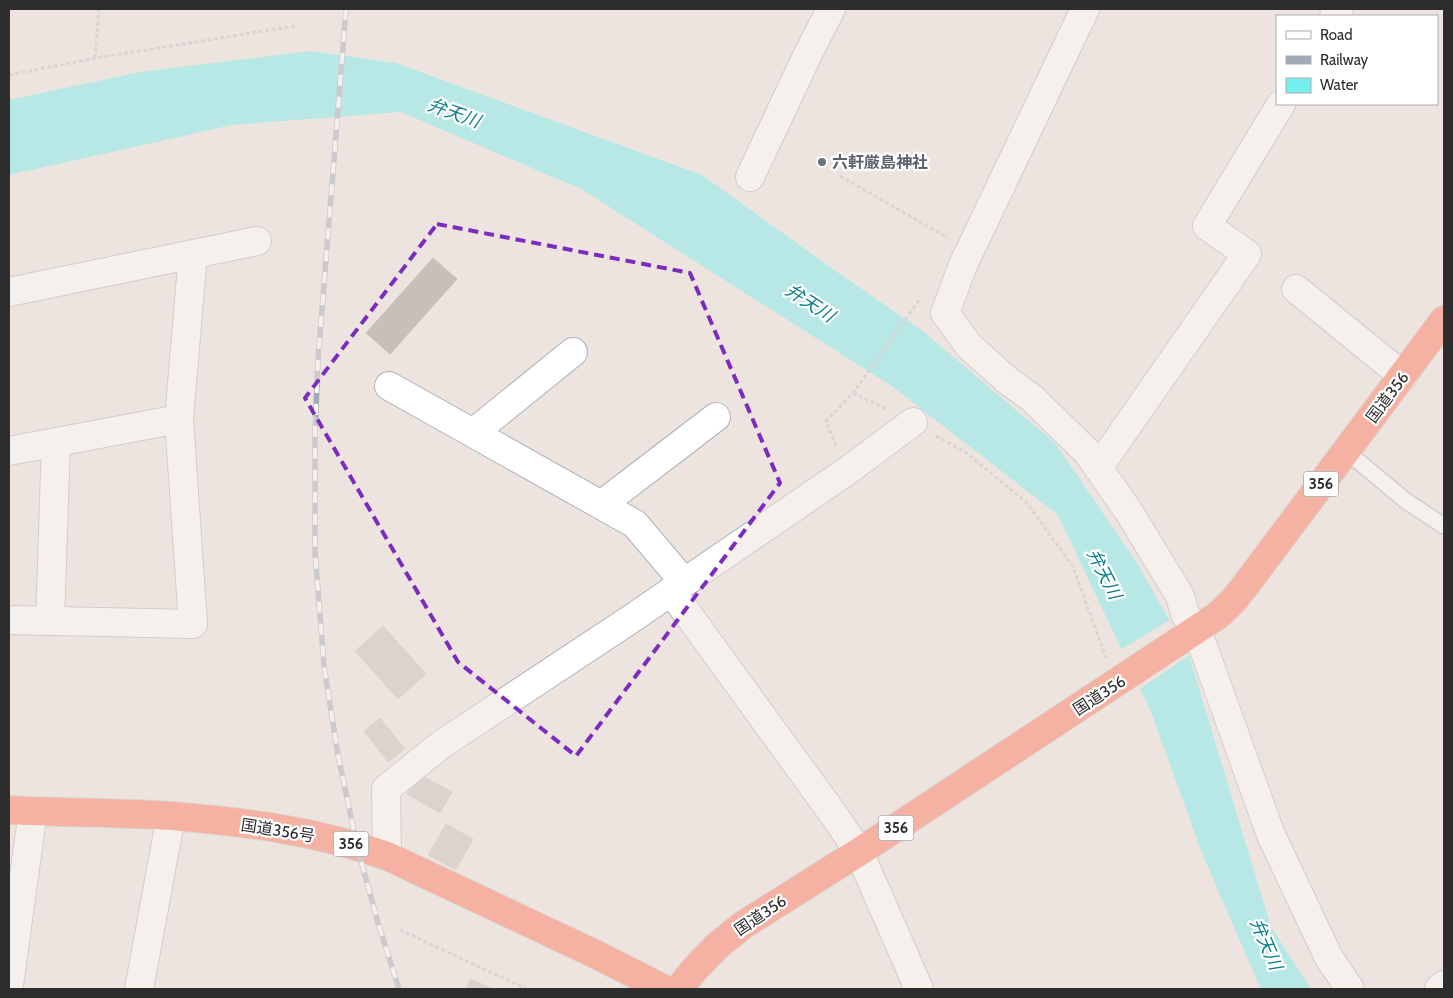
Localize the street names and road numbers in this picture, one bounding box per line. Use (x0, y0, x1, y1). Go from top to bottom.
street label: 国道356 (1362, 368, 1413, 426)
road number: 356 (1304, 472, 1338, 496)
street label: 国道356 (1070, 672, 1129, 719)
street label: 国道356号 (240, 815, 316, 846)
road number: 356 (878, 816, 914, 840)
road number: 356 (334, 832, 368, 856)
street label: 国道356 (731, 891, 790, 940)

